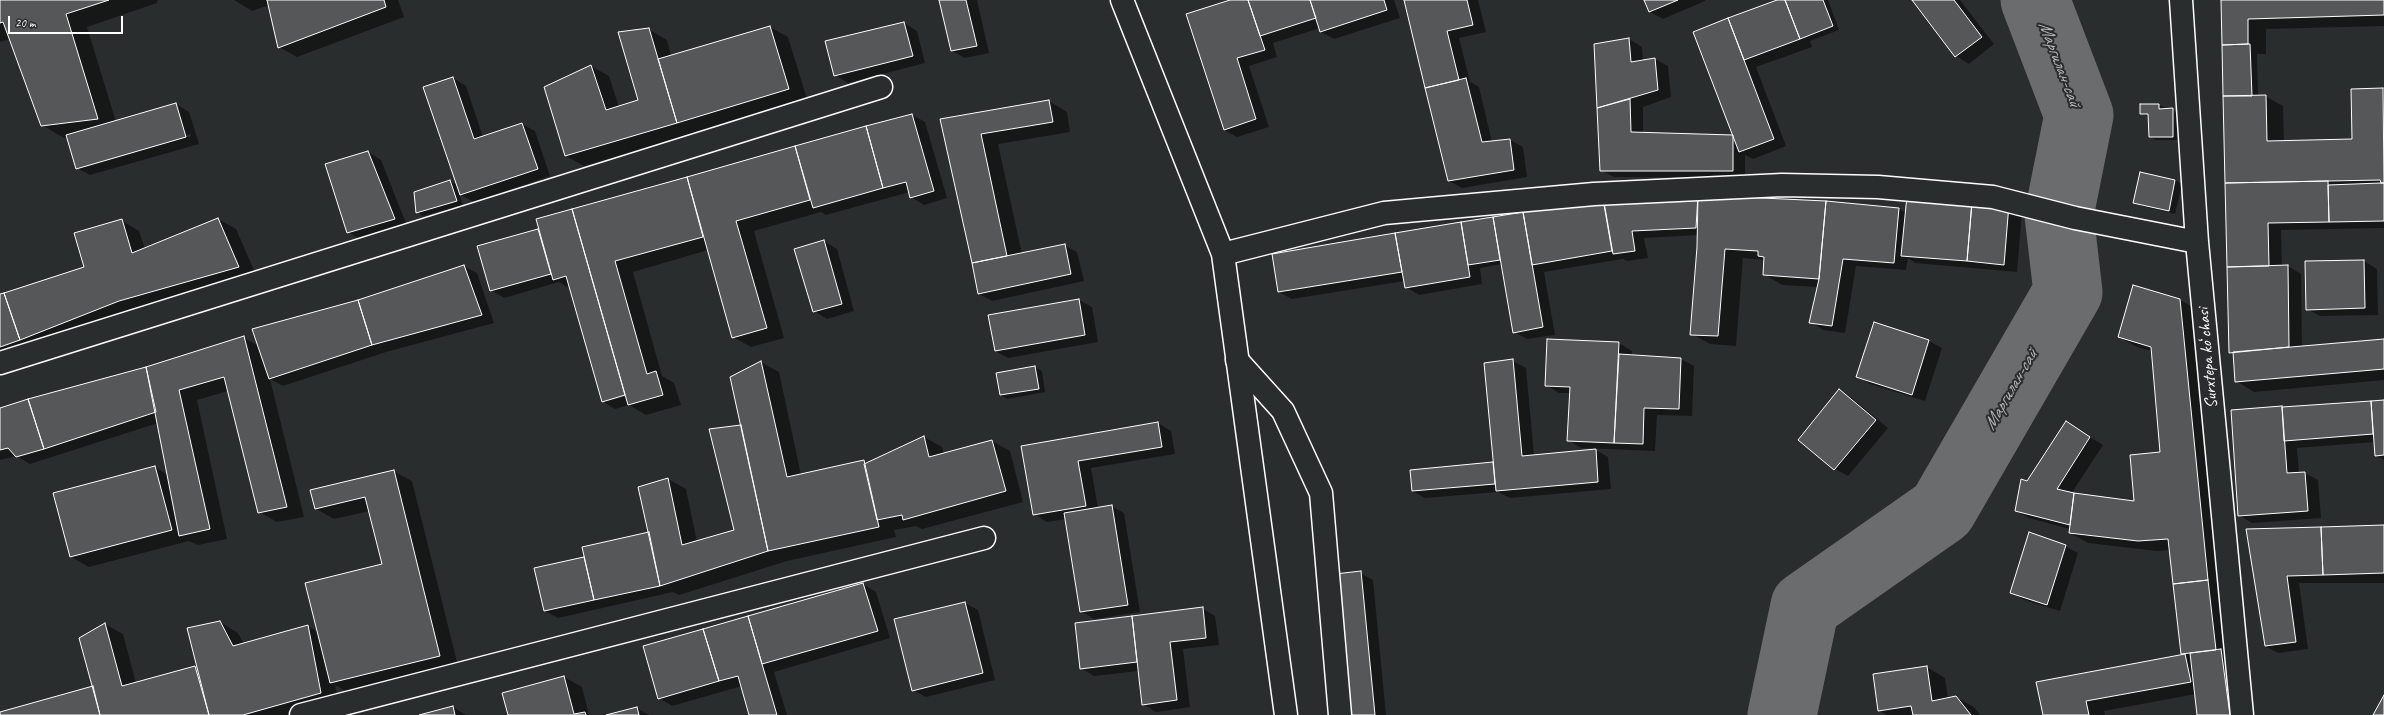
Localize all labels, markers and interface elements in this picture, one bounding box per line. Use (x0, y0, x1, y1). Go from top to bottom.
scale bar (10, 8, 125, 34)
text: 20 m (15, 15, 35, 31)
water label: Маргилан-сай (2033, 18, 2085, 110)
street label: Surxtepa koʻchasi (2193, 307, 2223, 409)
water label: Маргилан-сай (1979, 346, 2043, 434)

